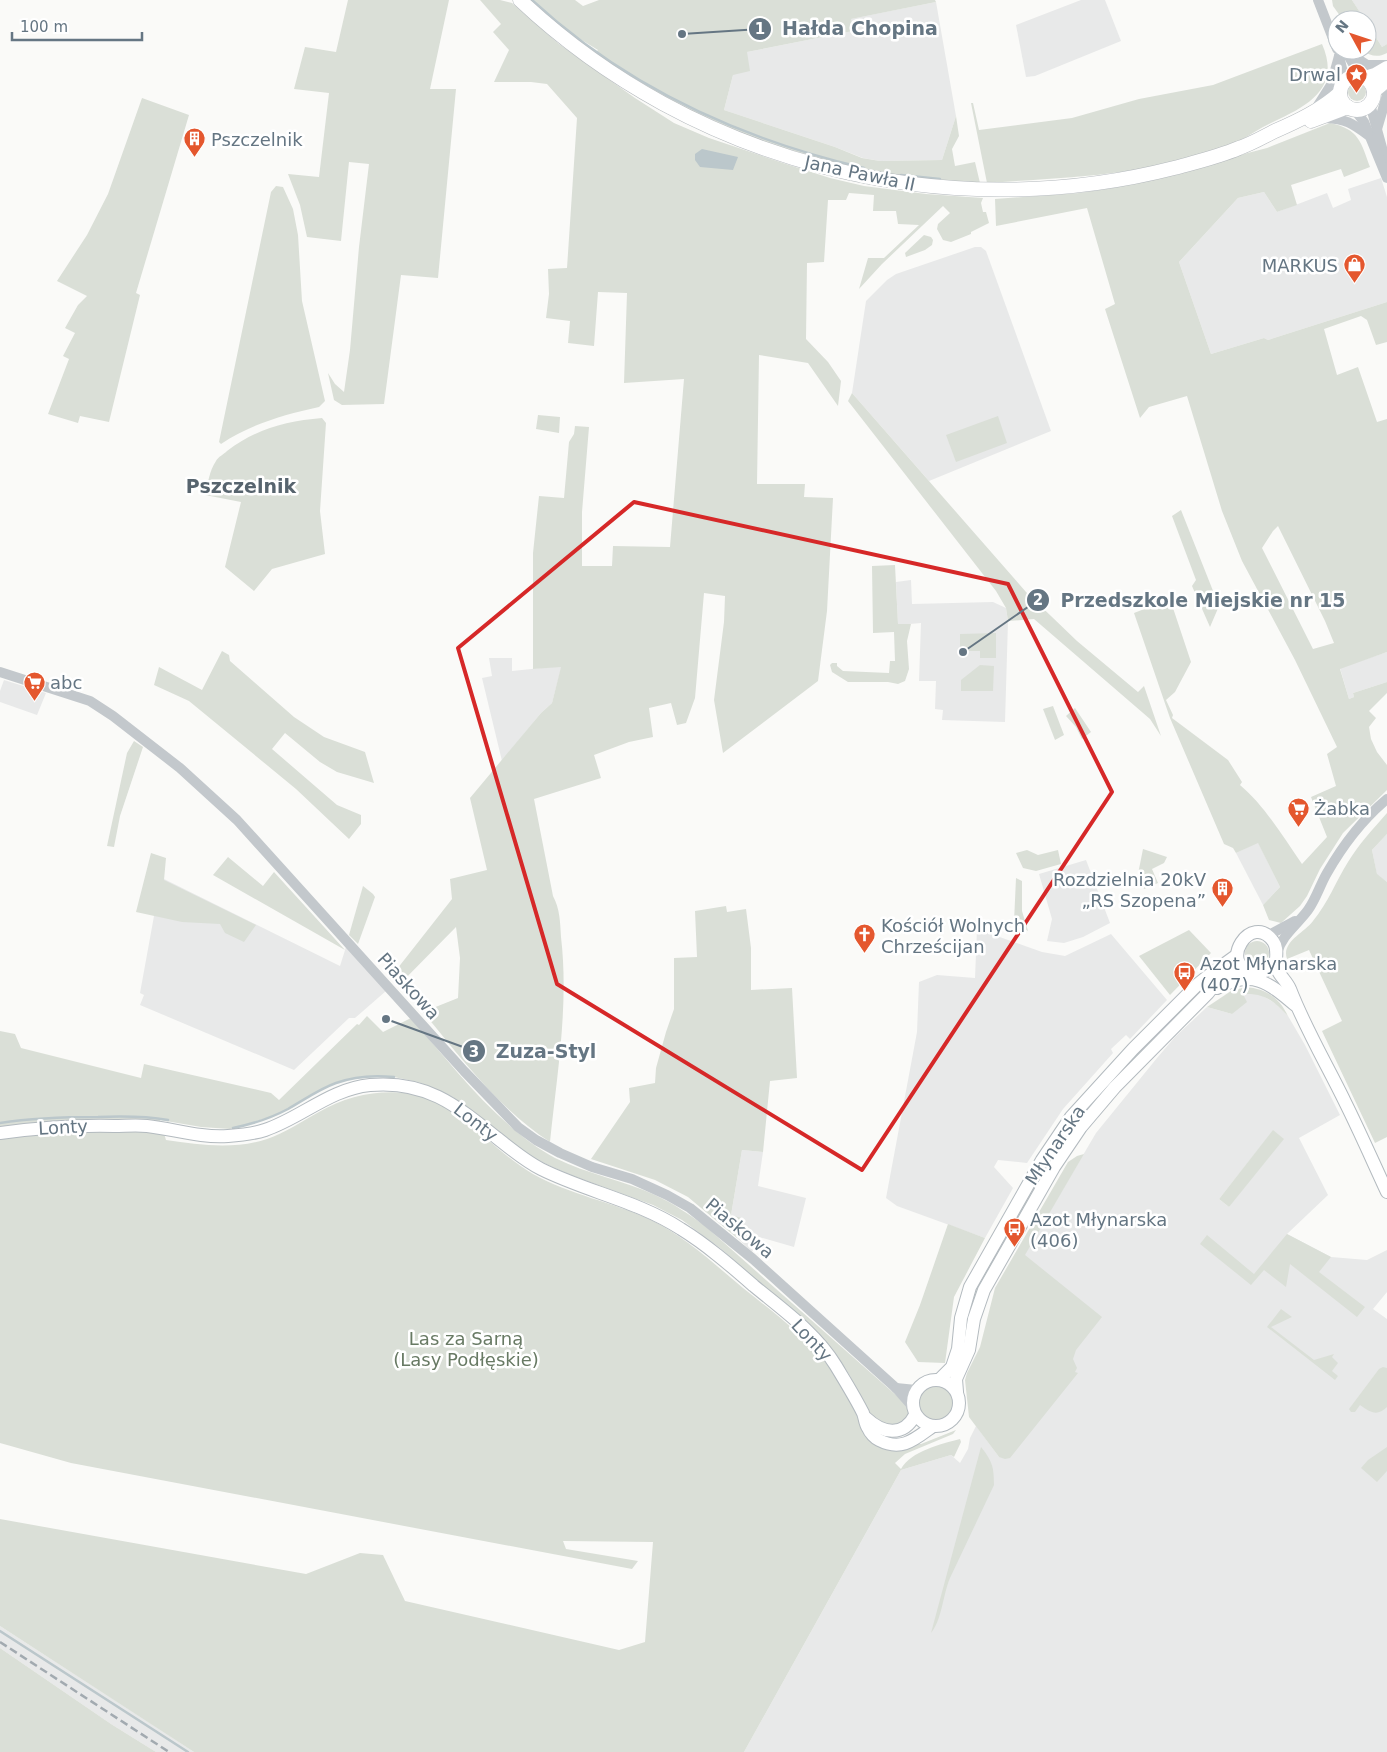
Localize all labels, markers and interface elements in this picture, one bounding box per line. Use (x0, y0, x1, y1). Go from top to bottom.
scale bar (12, 10, 142, 42)
north arrow (1327, 10, 1377, 60)
callout: Hałda Chopina (747, 12, 948, 46)
text: Hałda Chopina (782, 17, 938, 39)
text: N (1332, 17, 1352, 36)
text: 100 m (20, 18, 68, 36)
text: 1 (755, 20, 765, 38)
place icon: Drwal (1345, 62, 1369, 93)
place label: Drwal (1289, 64, 1341, 85)
building icon: Pszczelnik (183, 127, 207, 158)
place label: Pszczelnik (211, 129, 303, 150)
street label: Jana Pawła II (802, 151, 917, 195)
shop icon: MARKUS (1342, 253, 1366, 284)
place label: MARKUS (1262, 255, 1338, 276)
district label: Pszczelnik (186, 475, 297, 497)
callout: Przedszkole Miejskie nr 15 (1025, 583, 1355, 617)
text: Przedszkole Miejskie nr 15 (1060, 589, 1346, 611)
text: 2 (1033, 591, 1043, 609)
supermarket icon: abc (22, 670, 46, 701)
place label: abc (50, 672, 82, 693)
supermarket icon: Żabka (1286, 796, 1310, 827)
place label: Żabka (1314, 798, 1370, 819)
place label: Rozdzielnia 20kV „RS Szopena” (1053, 869, 1207, 911)
building icon: Rozdzielnia 20kV „RS Szopena” (1210, 877, 1234, 908)
place label: Kościół Wolnych Chrześcijan (881, 915, 1025, 957)
church icon: Kościół Wolnych Chrześcijan (853, 923, 877, 954)
street label: Piaskowa (374, 948, 444, 1024)
place label: Azot Młynarska (407) (1200, 953, 1337, 995)
bus stop icon: Azot Młynarska (407) (1172, 961, 1196, 992)
callout: Zuza-Styl (461, 1034, 607, 1068)
text: Zuza-Styl (496, 1040, 596, 1062)
text: 3 (469, 1043, 479, 1061)
street label: Lonty (450, 1098, 502, 1146)
street label: Młynarska (1021, 1101, 1089, 1189)
street label: Lonty (38, 1115, 89, 1139)
street label: Piaskowa (702, 1193, 778, 1263)
place label: Azot Młynarska (406) (1030, 1209, 1167, 1251)
bus stop icon: Azot Młynarska (406) (1002, 1217, 1026, 1248)
street label: Lonty (787, 1315, 837, 1366)
park label: Las za Sarną (Lasy Podłęskie) (393, 1328, 539, 1370)

